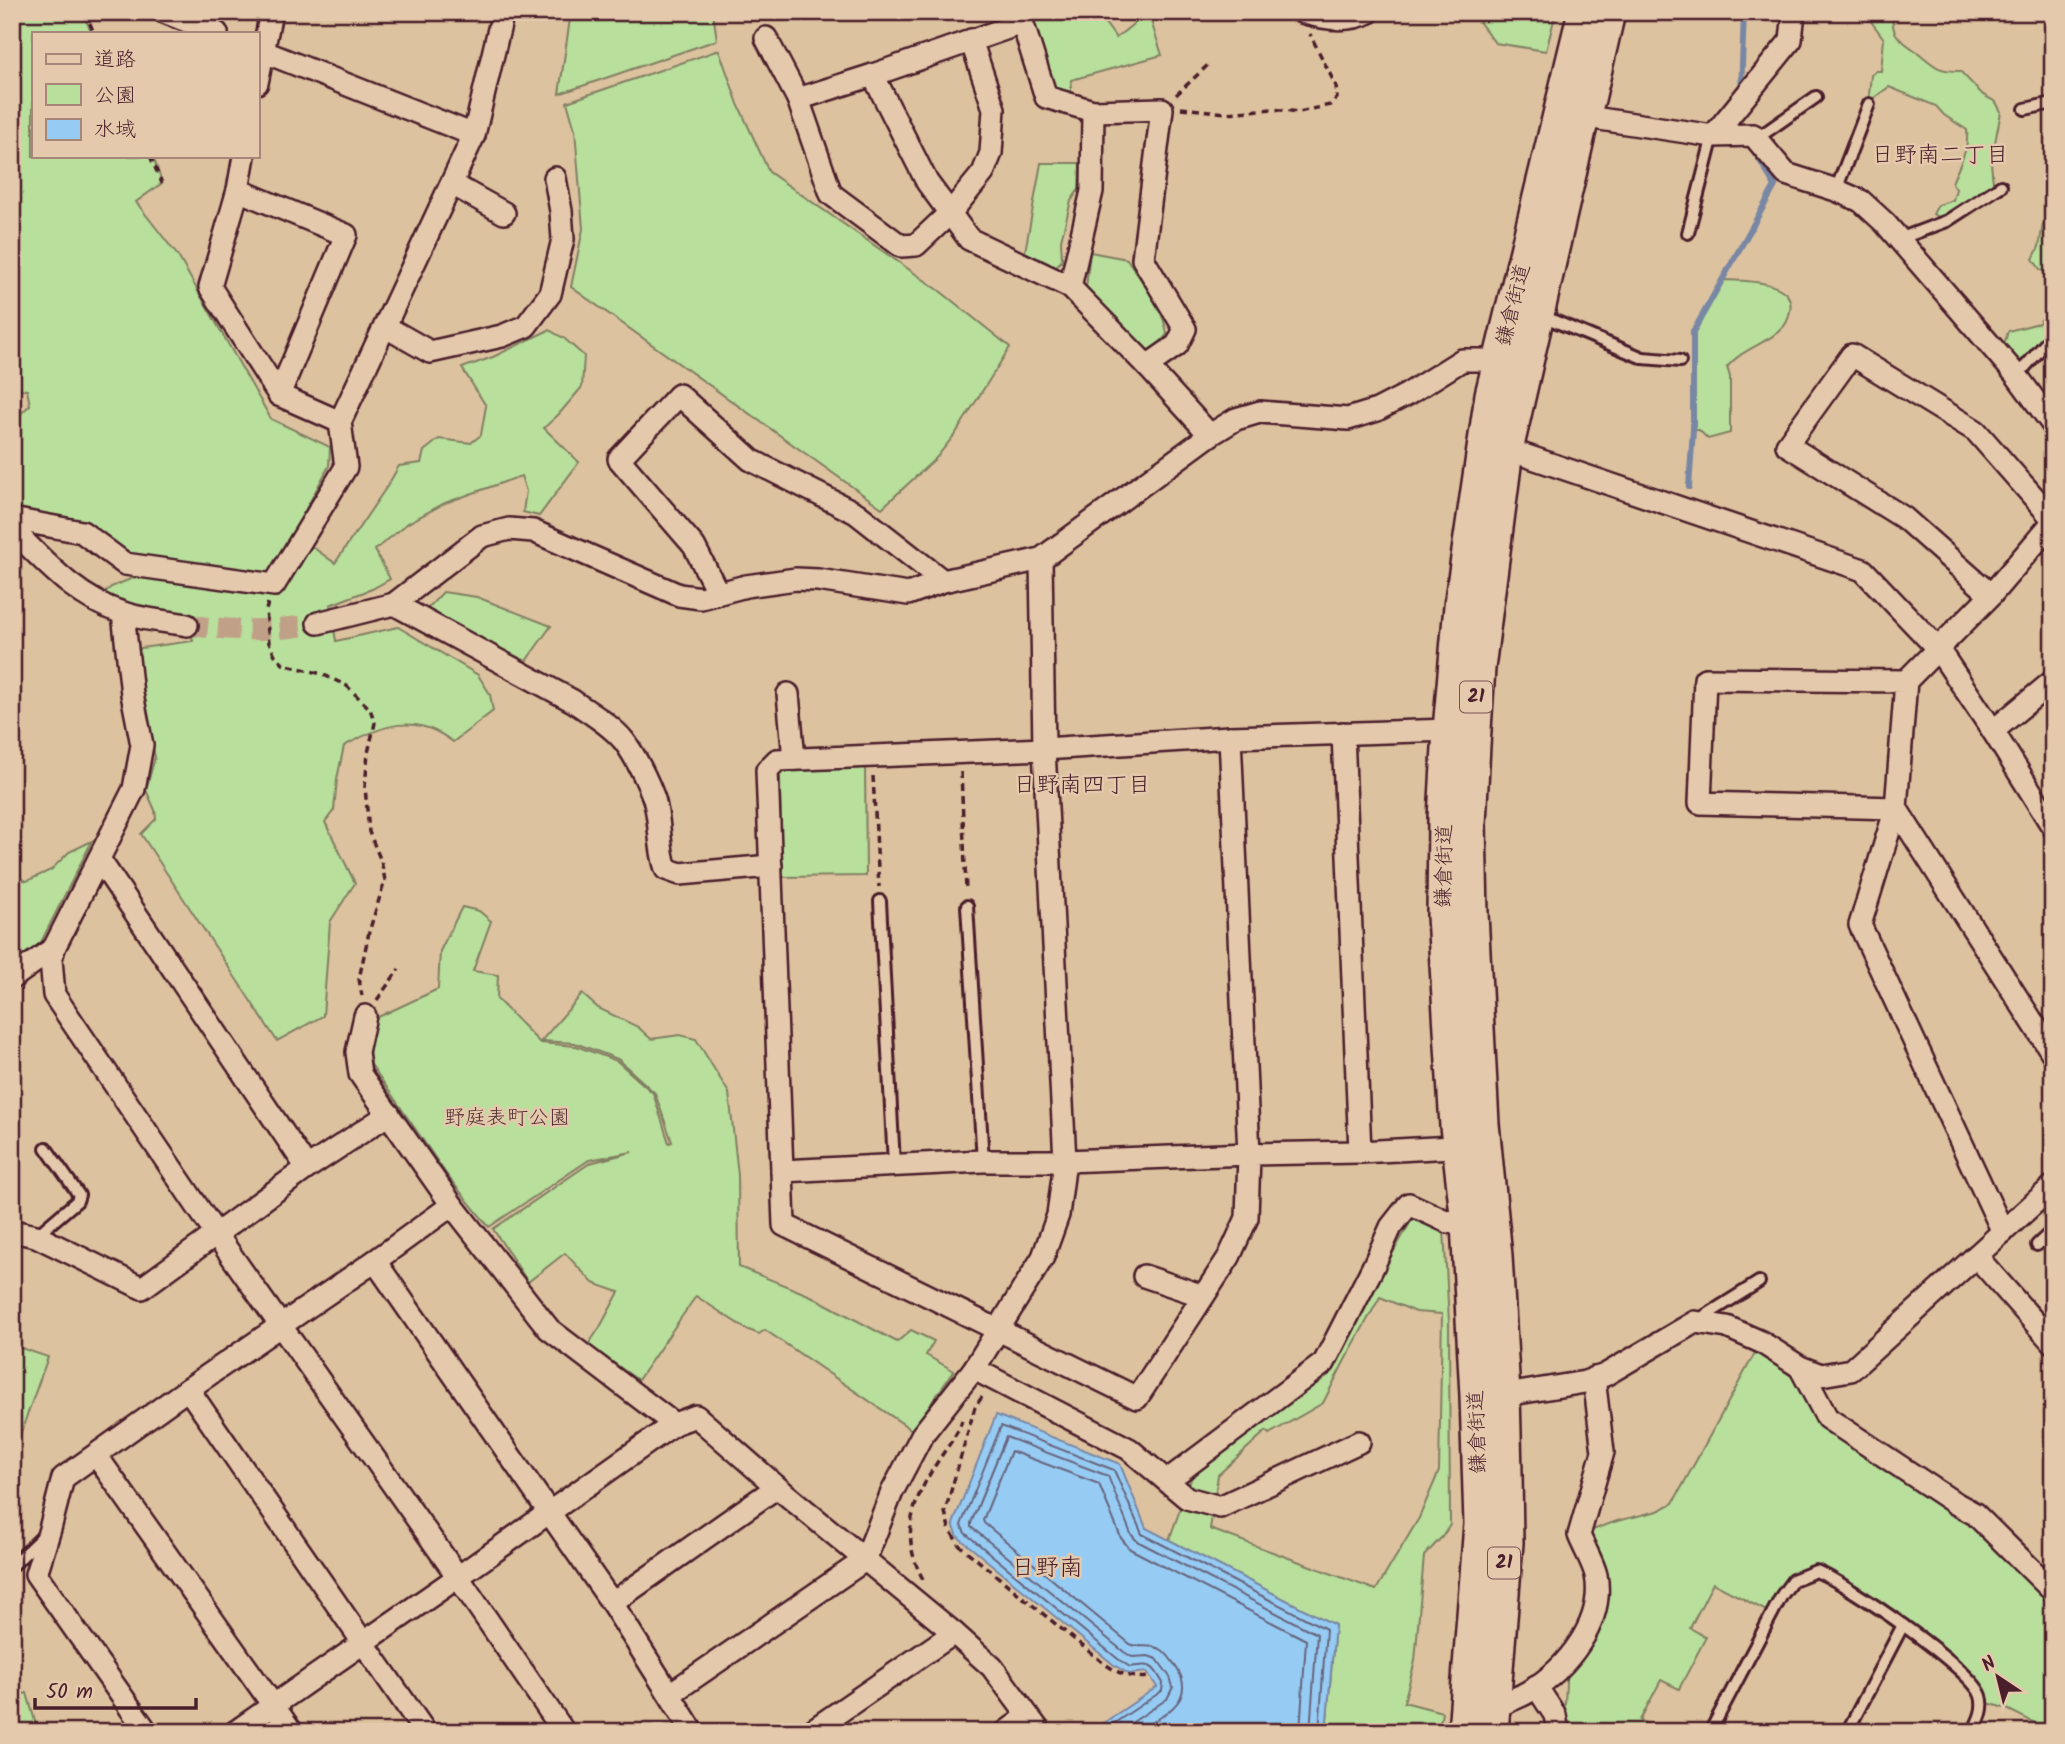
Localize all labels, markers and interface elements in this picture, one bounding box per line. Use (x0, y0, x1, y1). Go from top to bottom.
legend (32, 32, 259, 158)
text: 道路 (94, 44, 136, 77)
text: 公園 (94, 80, 136, 113)
text: 水域 (94, 114, 136, 147)
district label: 日野南二丁目 (1871, 138, 2009, 174)
street label: 鎌倉街道 (1488, 260, 1540, 350)
road number: 21 (1460, 682, 1492, 712)
district label: 日野南四丁目 (1013, 768, 1151, 804)
street label: 鎌倉街道 (1428, 824, 1462, 908)
park label: 野庭表町公園 (444, 1102, 570, 1135)
street label: 鎌倉街道 (1460, 1389, 1496, 1475)
road number: 21 (1488, 1548, 1520, 1578)
district label: 日野南 (1011, 1549, 1083, 1588)
north arrow (1964, 1642, 2034, 1712)
text: N (1976, 1649, 2003, 1680)
scale bar (35, 1667, 196, 1711)
text: 50 m (46, 1676, 93, 1709)

